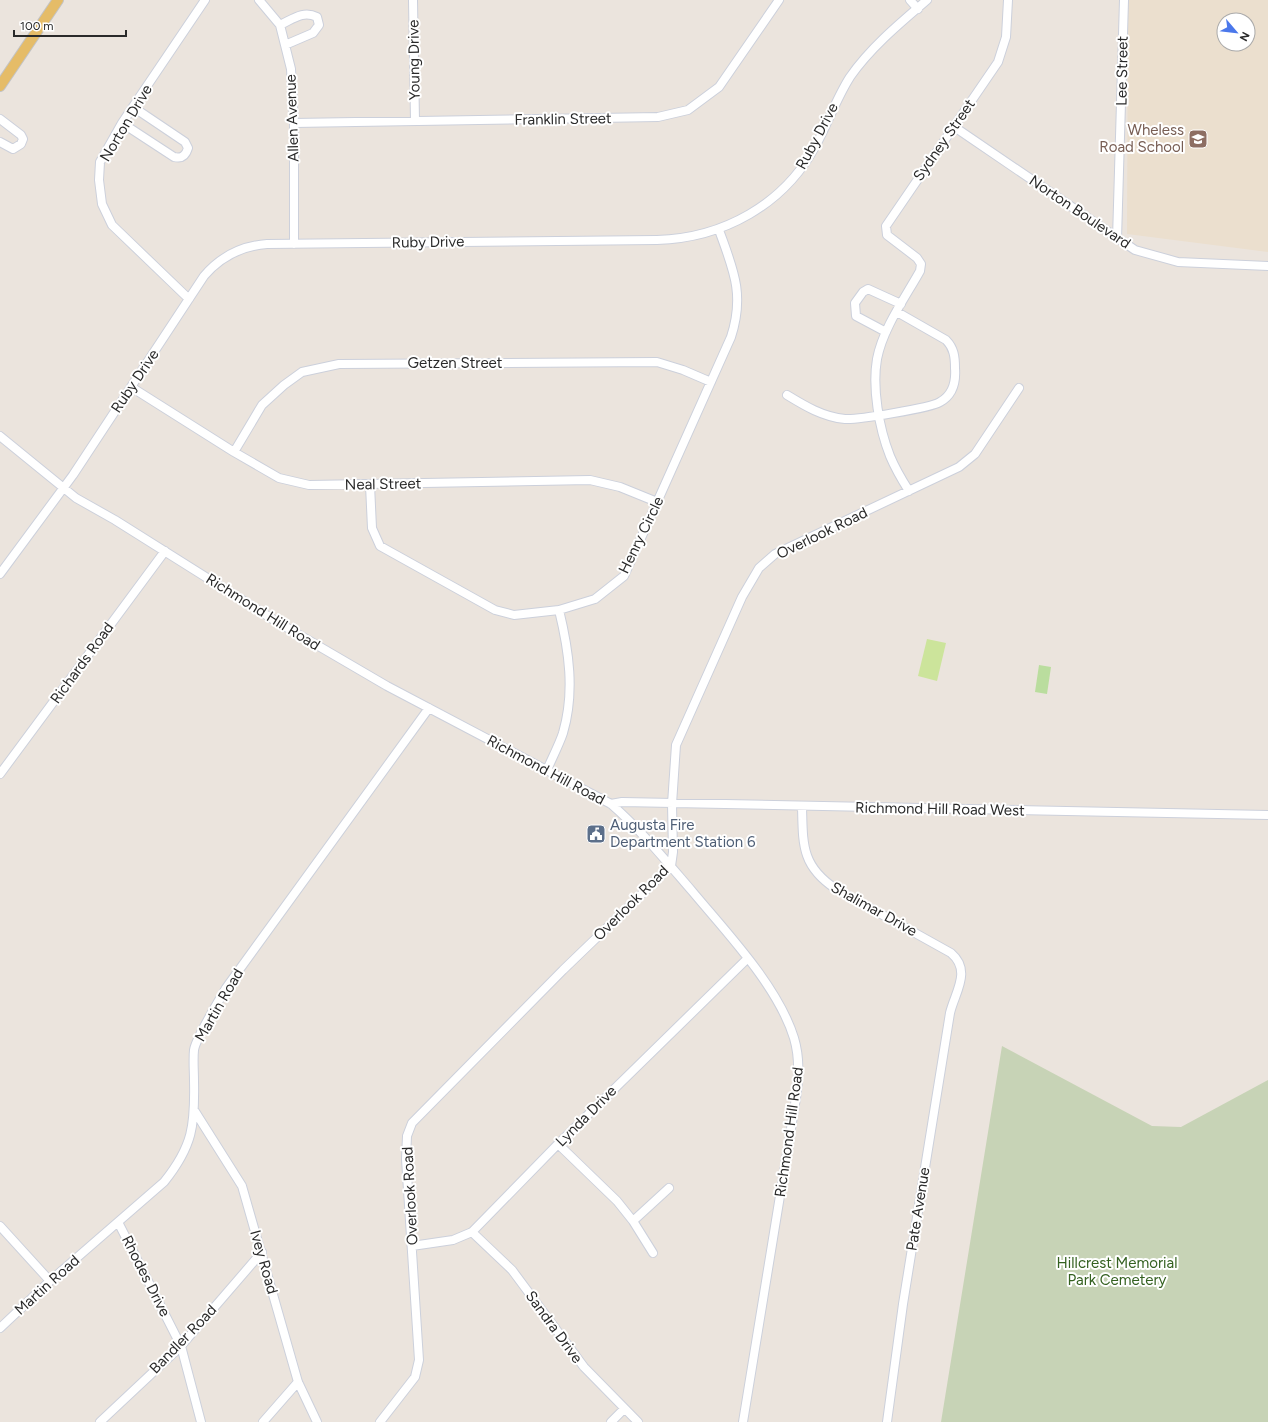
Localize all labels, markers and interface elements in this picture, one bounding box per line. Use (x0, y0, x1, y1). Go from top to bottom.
scale bar (14, 12, 126, 38)
north arrow (1216, 12, 1256, 52)
text: 100 m (20, 19, 54, 33)
street label: Young Drive (404, 19, 424, 101)
text: N (1237, 30, 1252, 43)
street label: Lee Street (1112, 36, 1132, 106)
street label: Allen Avenue (281, 74, 303, 162)
street label: Norton Drive (96, 81, 156, 165)
street label: Sydney Street (909, 95, 979, 184)
street label: Ruby Drive (792, 100, 842, 172)
street label: Franklin Street (514, 109, 612, 129)
place label: Wheless Road School (1099, 121, 1184, 156)
school or university icon: Wheless Road School (1187, 128, 1209, 150)
street label: Norton Boulevard (1026, 171, 1134, 253)
street label: Ruby Drive (392, 232, 464, 252)
street label: Ruby Drive (107, 346, 163, 416)
street label: Getzen Street (408, 354, 503, 372)
street label: Neal Street (345, 474, 422, 494)
street label: Henry Circle (615, 494, 667, 576)
street label: Overlook Road (774, 503, 870, 563)
street label: Richmond Hill Road (203, 570, 323, 654)
street label: Richards Road (46, 619, 118, 707)
street label: Richmond Hill Road (484, 731, 608, 809)
street label: Richmond Hill Road West (855, 799, 1025, 819)
place label: Augusta Fire Department Station 6 (610, 816, 756, 851)
public building icon: Augusta Fire Department Station 6 (585, 823, 607, 845)
street label: Overlook Road (590, 862, 672, 944)
street label: Shalimar Drive (828, 878, 920, 940)
street label: Martin Road (191, 965, 247, 1045)
street label: Richmond Hill Road (771, 1066, 807, 1198)
street label: Lynda Drive (552, 1082, 620, 1150)
street label: Overlook Road (398, 1146, 422, 1246)
street label: Pate Avenue (903, 1166, 933, 1252)
street label: Ivey Road (246, 1228, 282, 1296)
street label: Rhodes Drive (118, 1232, 174, 1320)
street label: Martin Road (11, 1251, 83, 1319)
park label: Hillcrest Memorial Park Cemetery (1057, 1254, 1177, 1289)
street label: Sandra Drive (522, 1287, 586, 1367)
street label: Bandler Road (146, 1301, 220, 1377)

